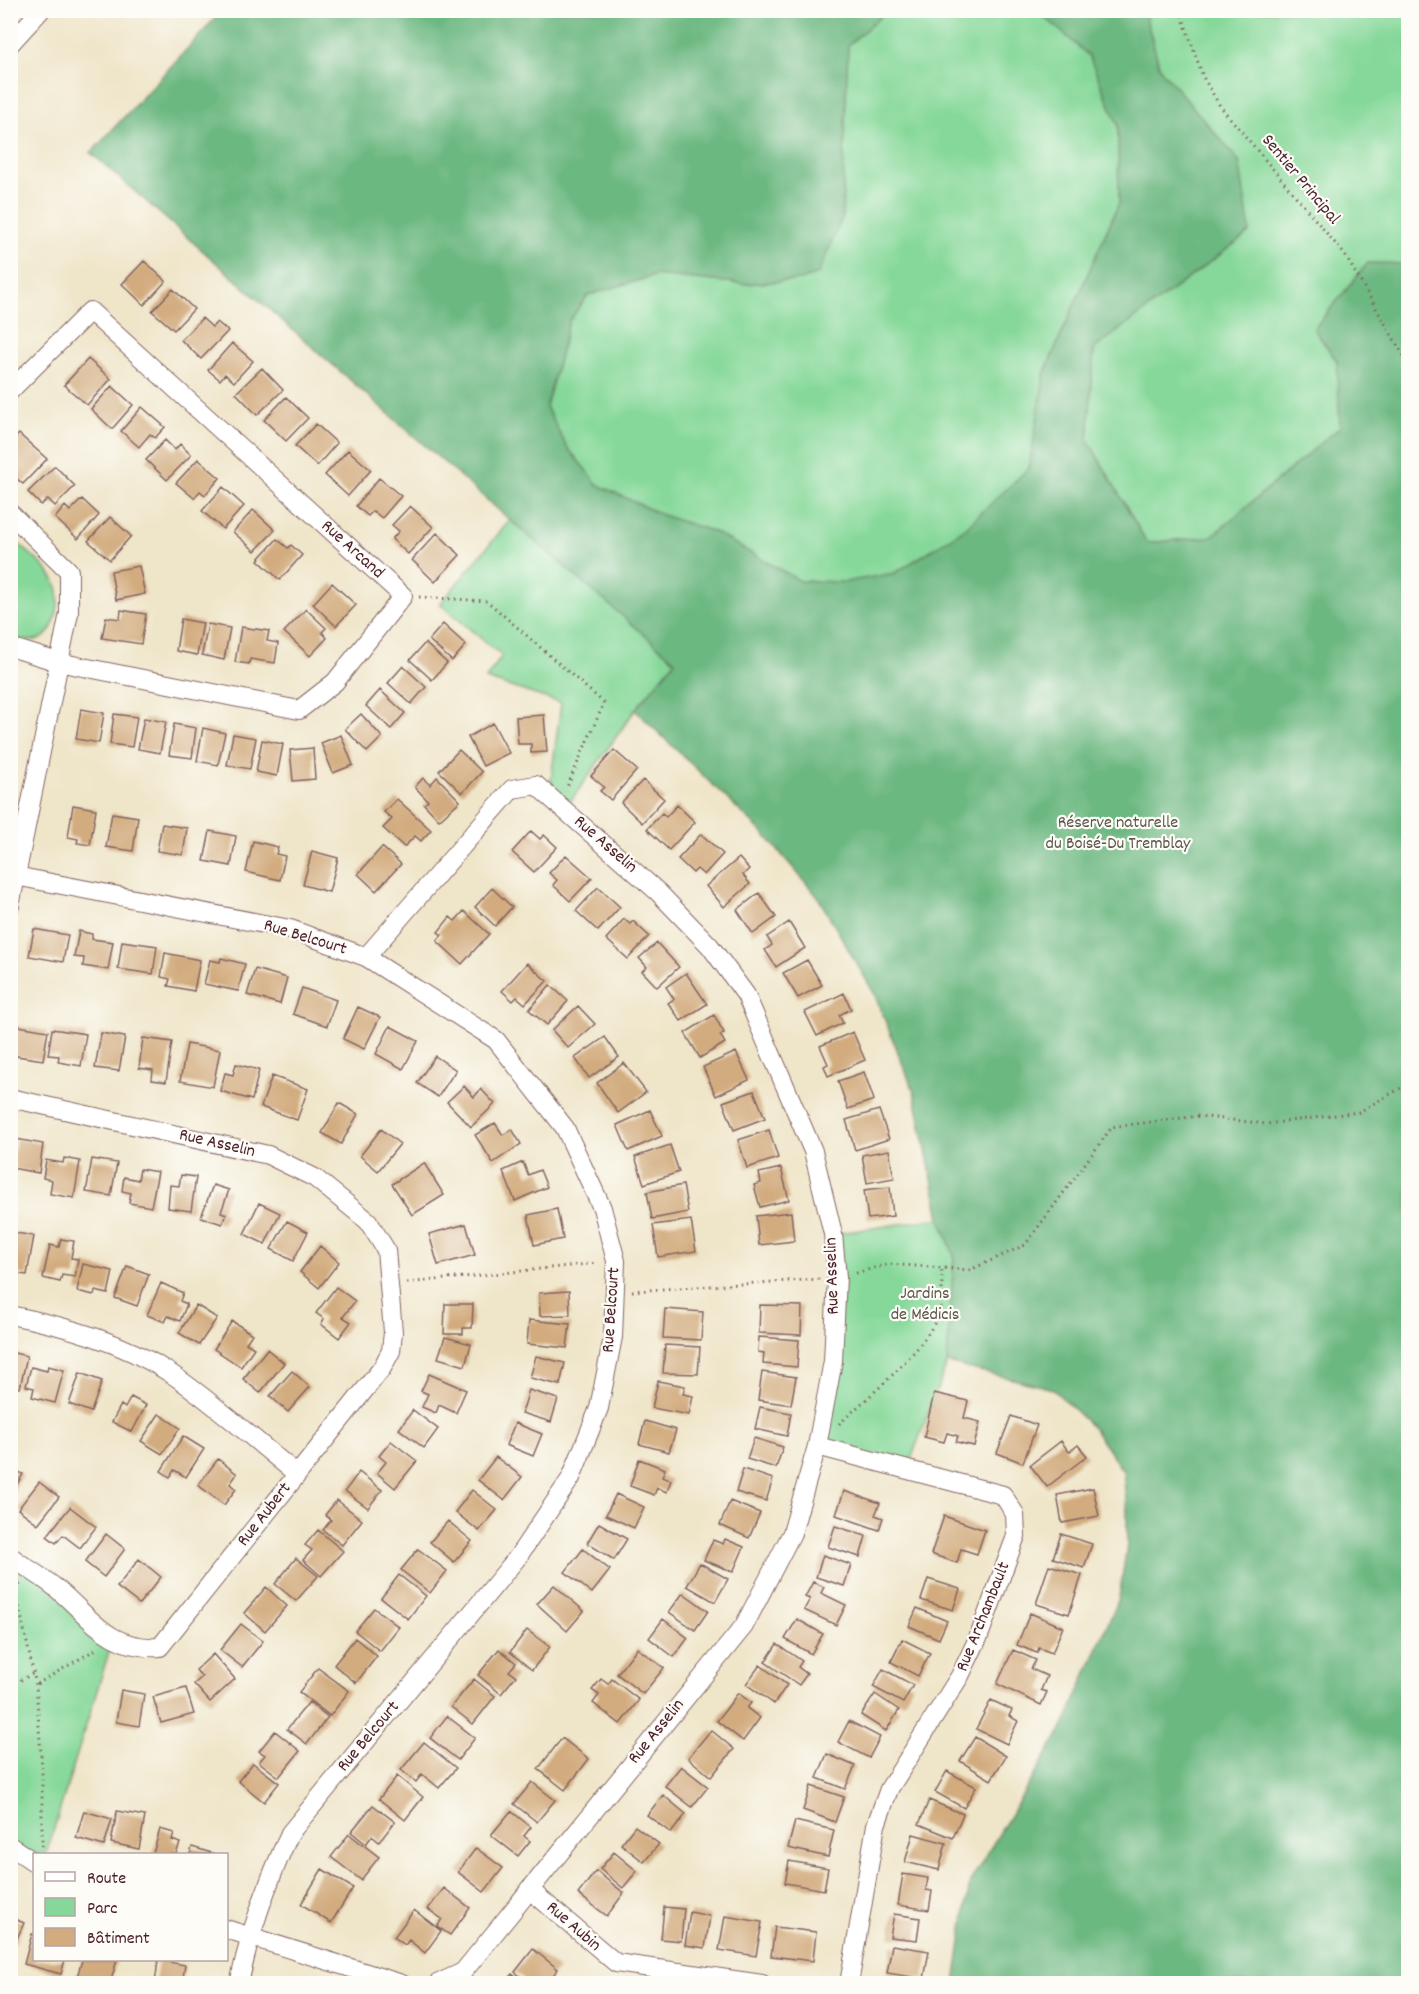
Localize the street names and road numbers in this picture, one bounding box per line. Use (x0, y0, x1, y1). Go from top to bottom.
street label: Sentier Principal (1255, 130, 1346, 231)
street label: Rue Arcand (315, 515, 389, 585)
street label: Rue Asselin (568, 810, 642, 880)
street label: Rue Belcourt (260, 914, 350, 963)
street label: Rue Asselin (176, 1123, 258, 1165)
street label: Rue Asselin (819, 1237, 847, 1315)
street label: Rue Belcourt (597, 1266, 627, 1354)
street label: Rue Aubert (232, 1477, 298, 1552)
street label: Rue Archambault (951, 1558, 1018, 1676)
street label: Rue Asselin (623, 1694, 691, 1770)
street label: Rue Belcourt (332, 1696, 406, 1778)
street label: Rue Aubin (540, 1896, 606, 1958)

